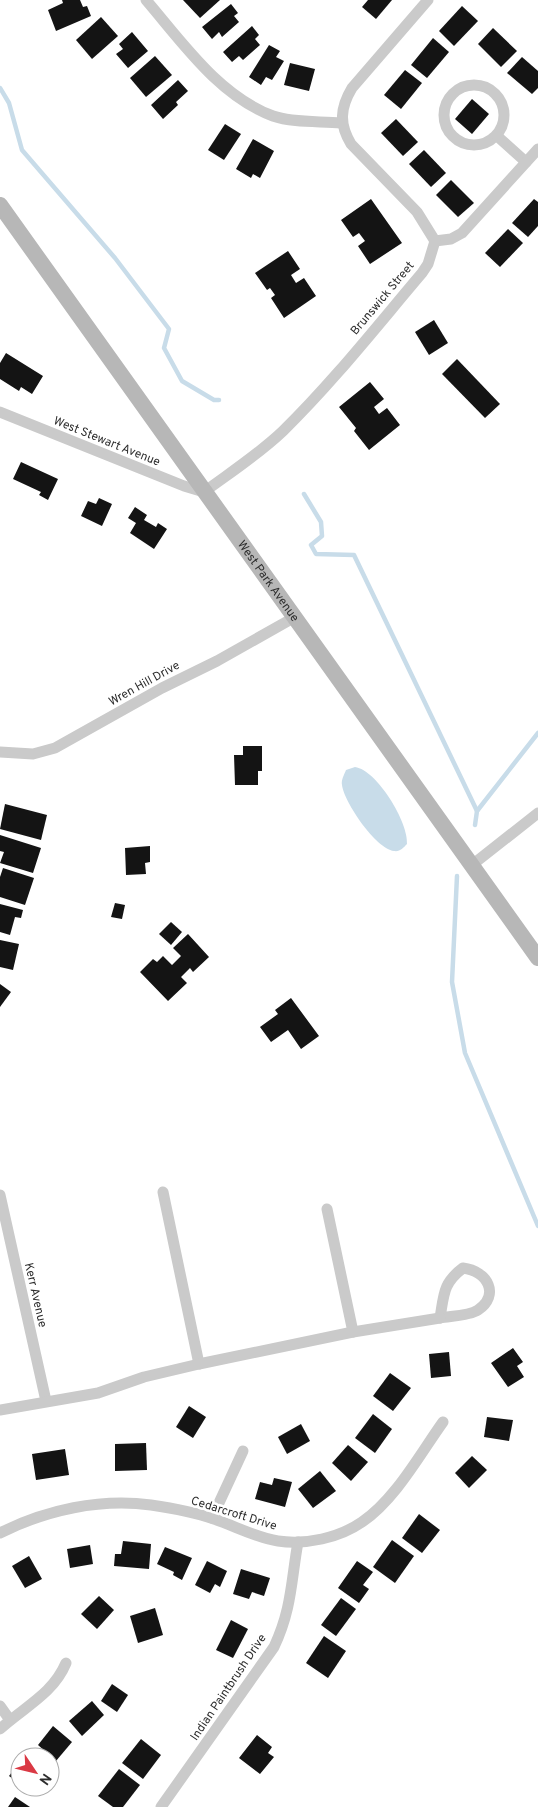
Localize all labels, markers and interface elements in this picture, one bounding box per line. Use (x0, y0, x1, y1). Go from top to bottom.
street label: Brunswick Street (347, 258, 418, 339)
street label: West Stewart Avenue (51, 413, 162, 471)
street label: West Park Avenue (233, 538, 302, 625)
street label: Wren Hill Drive (106, 658, 183, 710)
street label: Kerr Avenue (20, 1261, 50, 1329)
street label: Cedarcroft Drive (189, 1493, 279, 1535)
street label: Indian Paintbrush Drive (187, 1631, 271, 1744)
north arrow (10, 1747, 60, 1797)
text: N (35, 1770, 54, 1788)

